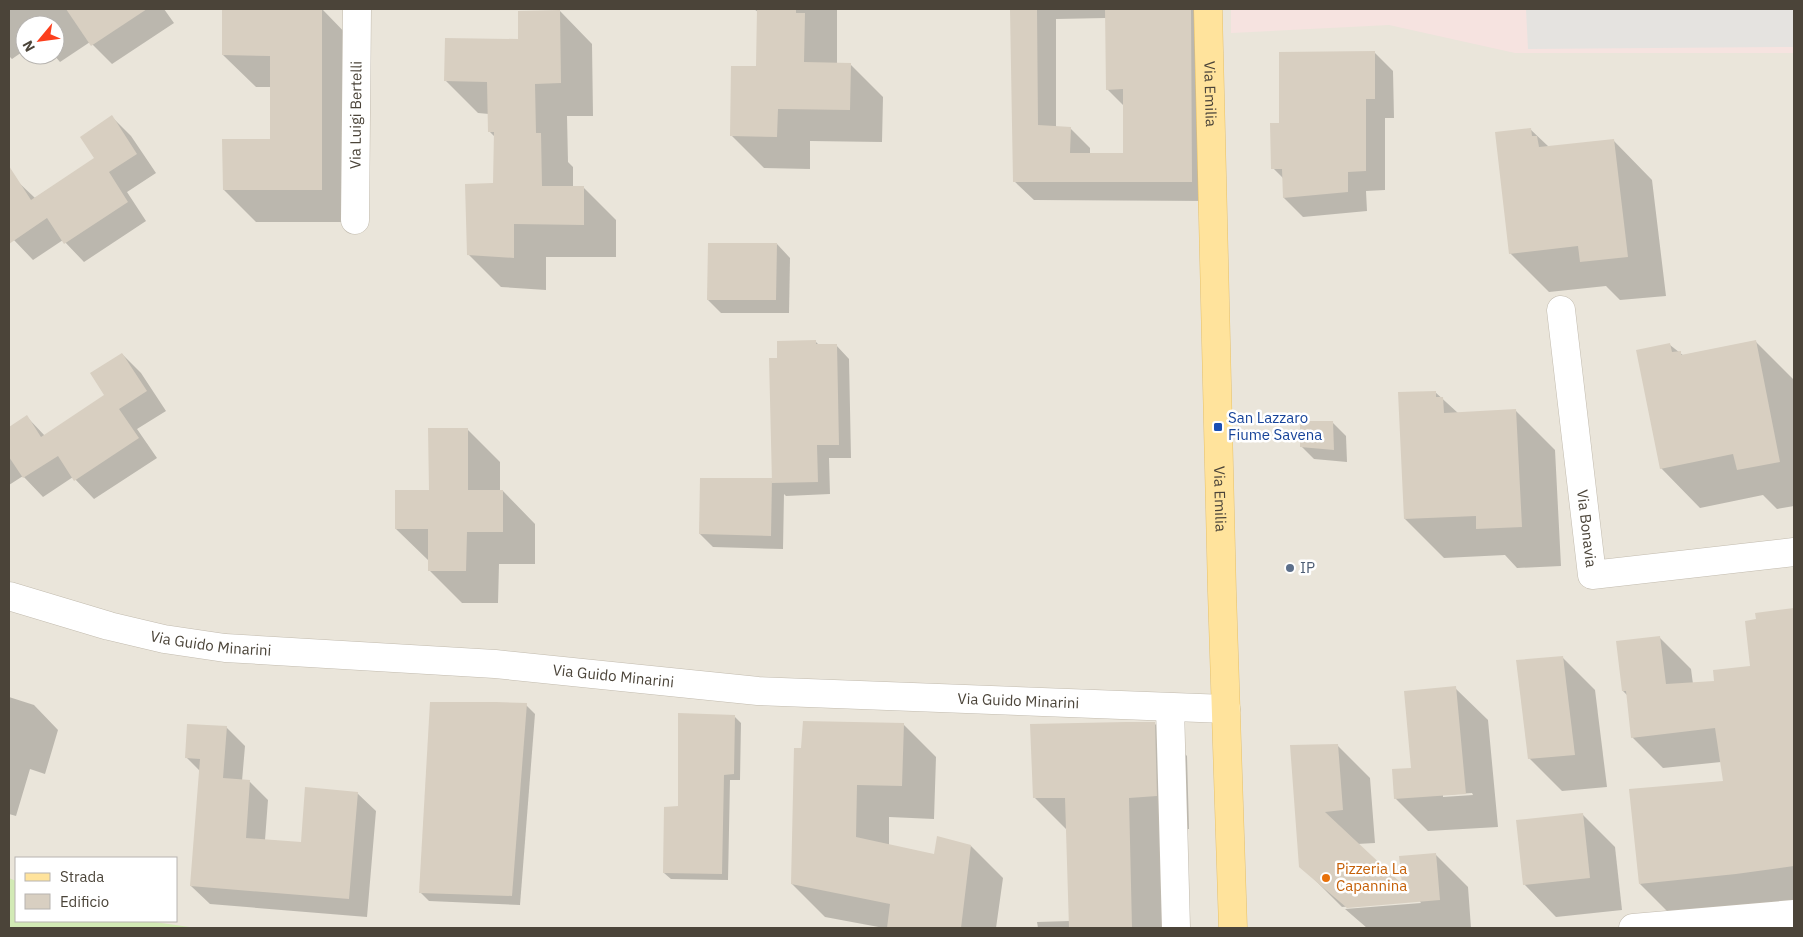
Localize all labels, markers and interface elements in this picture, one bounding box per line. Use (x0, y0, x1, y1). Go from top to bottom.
north arrow (15, 15, 65, 65)
text: N (18, 38, 39, 55)
street label: Via Luigi Bertelli (345, 61, 366, 169)
street label: Via Emilia (1200, 61, 1221, 127)
place label: San Lazzaro Fiume Savena (1228, 408, 1322, 444)
marker: San Lazzaro Fiume Savena (1212, 421, 1224, 433)
street label: Via Emilia (1210, 466, 1231, 532)
street label: Via Bonavia (1573, 488, 1601, 568)
place label: IP (1300, 558, 1315, 577)
marker: IP (1284, 562, 1296, 574)
street label: Via Guido Minarini (148, 626, 272, 660)
street label: Via Guido Minarini (552, 660, 675, 691)
street label: Via Guido Minarini (957, 689, 1080, 712)
legend (15, 857, 178, 922)
place label: Pizzeria La Capannina (1336, 859, 1407, 895)
text: Strada (60, 867, 104, 886)
marker: Pizzeria La Capannina (1320, 872, 1332, 884)
text: Edificio (60, 892, 109, 911)

